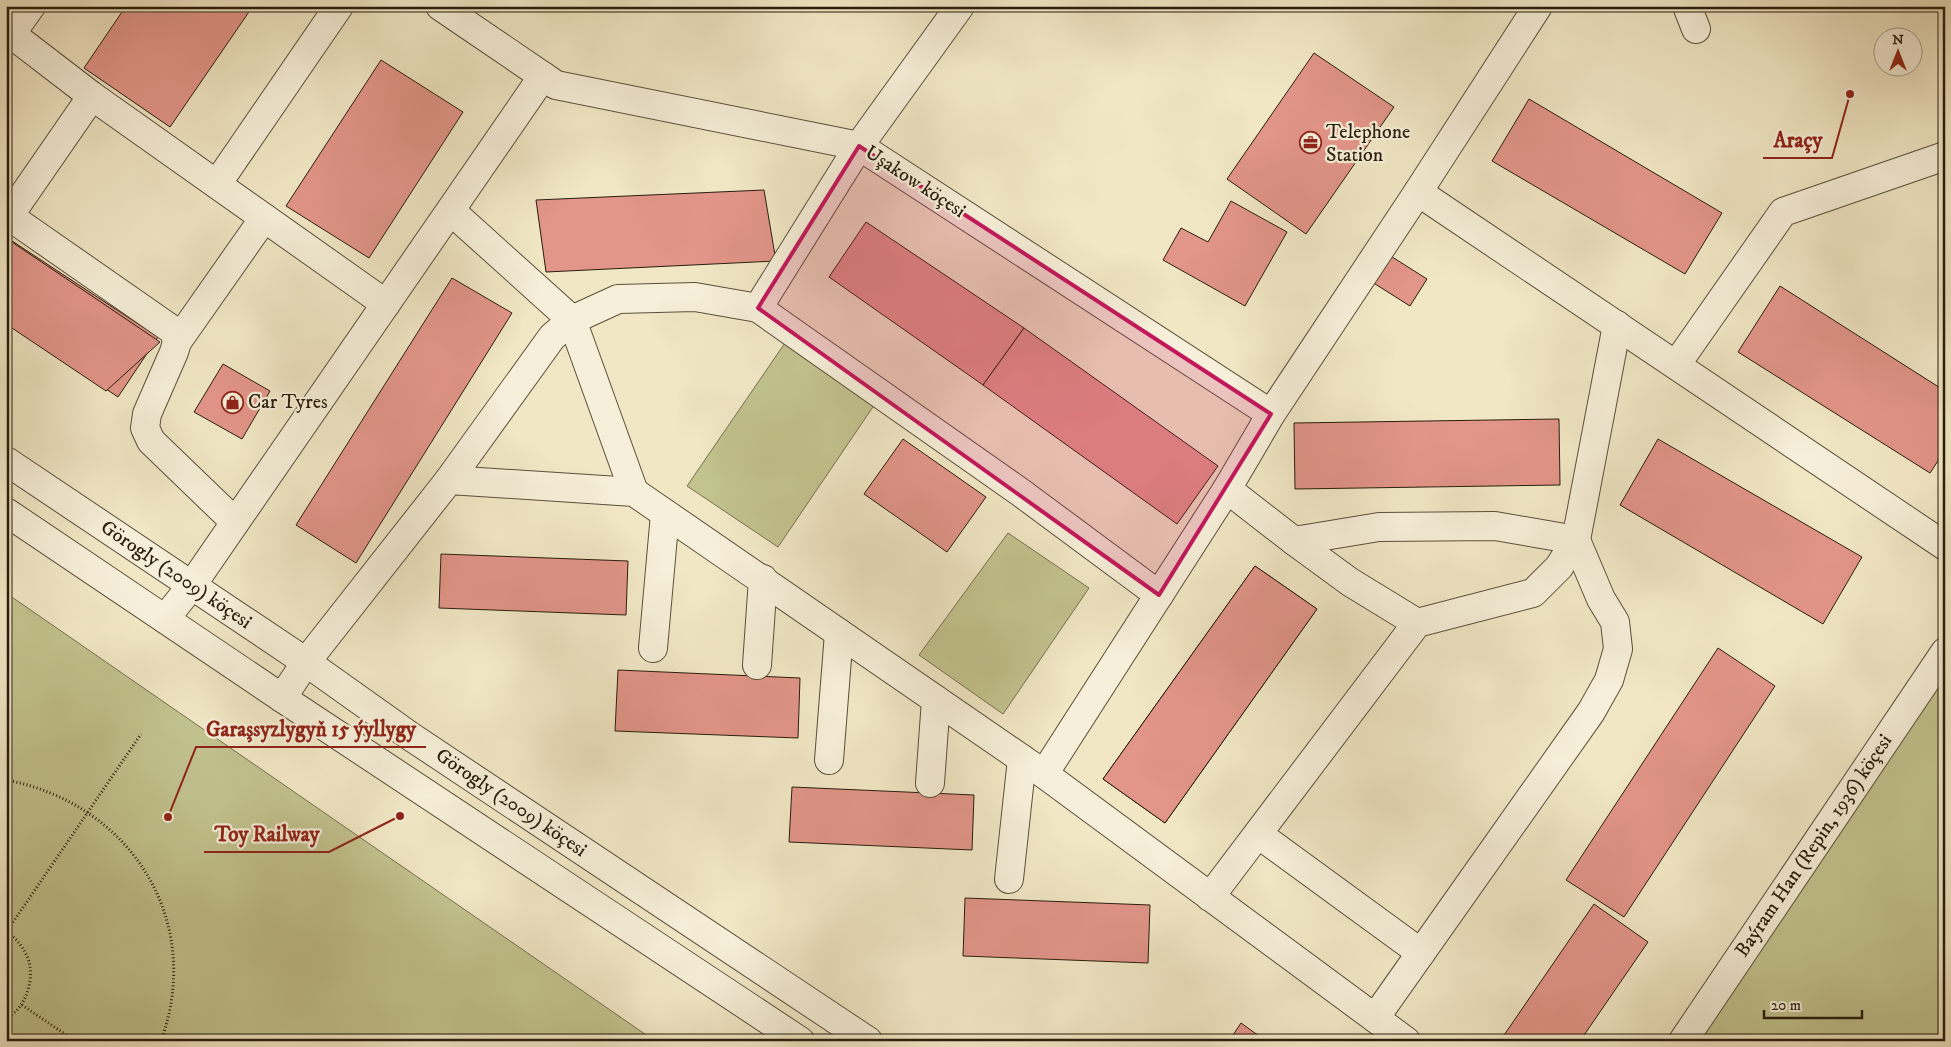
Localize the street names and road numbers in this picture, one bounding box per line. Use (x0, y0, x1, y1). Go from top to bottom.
street label: Uşakow köçesi (860, 140, 970, 224)
street label: Görogly (2009) köçesi (96, 515, 256, 635)
street label: Baýram Han (Repin, 1936) köçesi (1730, 730, 1898, 962)
street label: Görogly (2009) köçesi (431, 743, 591, 863)

